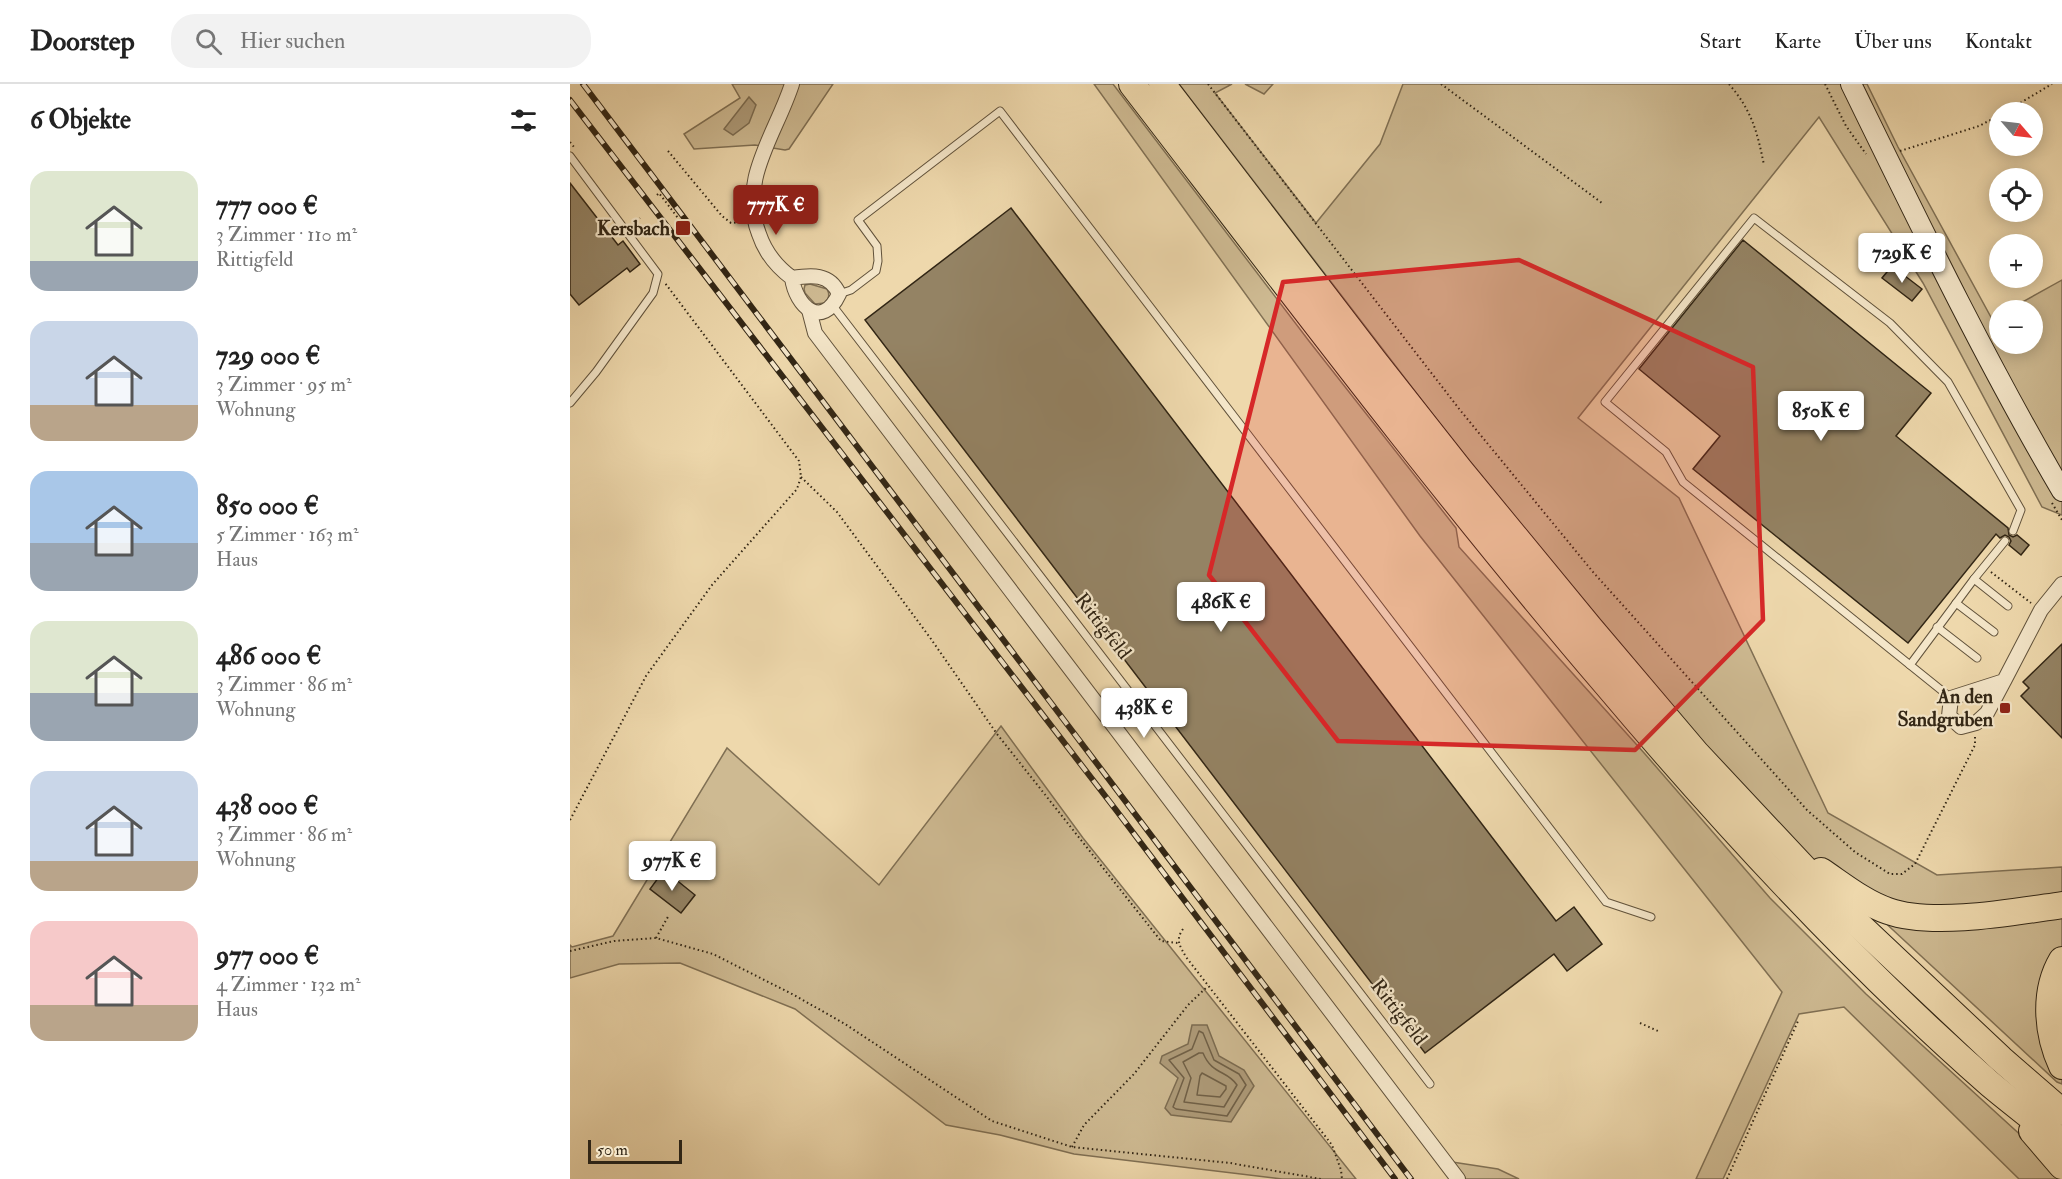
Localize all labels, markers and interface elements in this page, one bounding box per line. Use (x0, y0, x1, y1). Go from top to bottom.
search box (171, 14, 591, 68)
text: Doorstep (30, 24, 135, 59)
icon: search (192, 25, 225, 58)
text: Hier suchen (240, 27, 345, 55)
text: Start (1699, 28, 1741, 55)
text: Karte (1774, 28, 1821, 55)
text: Über uns (1854, 28, 1932, 55)
text: Kontakt (1965, 28, 2032, 55)
north arrow (1989, 102, 2043, 156)
map controls (1989, 102, 2043, 354)
text: 6 Objekte (30, 104, 131, 136)
icon: filters (507, 104, 540, 137)
button: locate (1989, 168, 2043, 222)
pin: 777K € (727, 185, 825, 236)
text: 777 000 € (216, 190, 318, 222)
text: 777K € (747, 192, 805, 217)
icon: home (78, 195, 150, 267)
place label: Kersbach (597, 216, 671, 241)
marker: Kersbach (674, 219, 692, 237)
text: 3 Zimmer · 110 m² (216, 222, 357, 247)
pin: 729K € (1853, 233, 1951, 284)
button: + (1989, 234, 2043, 288)
text: 729K € (1872, 240, 1932, 265)
text: Rittigfeld (216, 247, 293, 272)
button: − (1989, 300, 2043, 354)
text: 729 000 € (216, 340, 321, 372)
icon: home (78, 345, 150, 417)
text: 3 Zimmer · 95 m² (216, 372, 352, 397)
pin: 850K € (1772, 391, 1870, 442)
text: Wohnung (216, 397, 295, 422)
text: 850K € (1792, 398, 1850, 423)
text: 850 000 € (216, 490, 319, 522)
icon: home (78, 495, 150, 567)
text: 5 Zimmer · 163 m² (216, 522, 359, 547)
text: Haus (216, 547, 258, 572)
pin: 486K € (1172, 582, 1270, 633)
street label: Rittigfeld (1069, 588, 1137, 664)
text: 486K € (1191, 589, 1251, 614)
text: 486 000 € (216, 640, 321, 672)
icon: home (78, 645, 150, 717)
text: 3 Zimmer · 86 m² (216, 672, 352, 697)
place label: An den Sandgruben (1897, 684, 1994, 733)
pin: 438K € (1095, 688, 1193, 739)
text: 438K € (1115, 695, 1173, 720)
text: Wohnung (216, 697, 295, 722)
marker: An den Sandgruben (1998, 701, 2012, 715)
text: 438 000 € (216, 790, 318, 822)
icon: home (78, 795, 150, 867)
text: 3 Zimmer · 86 m² (216, 822, 352, 847)
pin: 977K € (623, 841, 721, 892)
text: Wohnung (216, 847, 295, 872)
text: 977K € (643, 848, 701, 873)
text: 977 000 € (216, 940, 319, 972)
icon: home (78, 945, 150, 1017)
text: 4 Zimmer · 132 m² (216, 972, 361, 997)
street label: Rittigfeld (1365, 974, 1433, 1050)
text: Haus (216, 997, 258, 1022)
scale bar (588, 1137, 682, 1164)
text: 50 m (597, 1140, 628, 1160)

